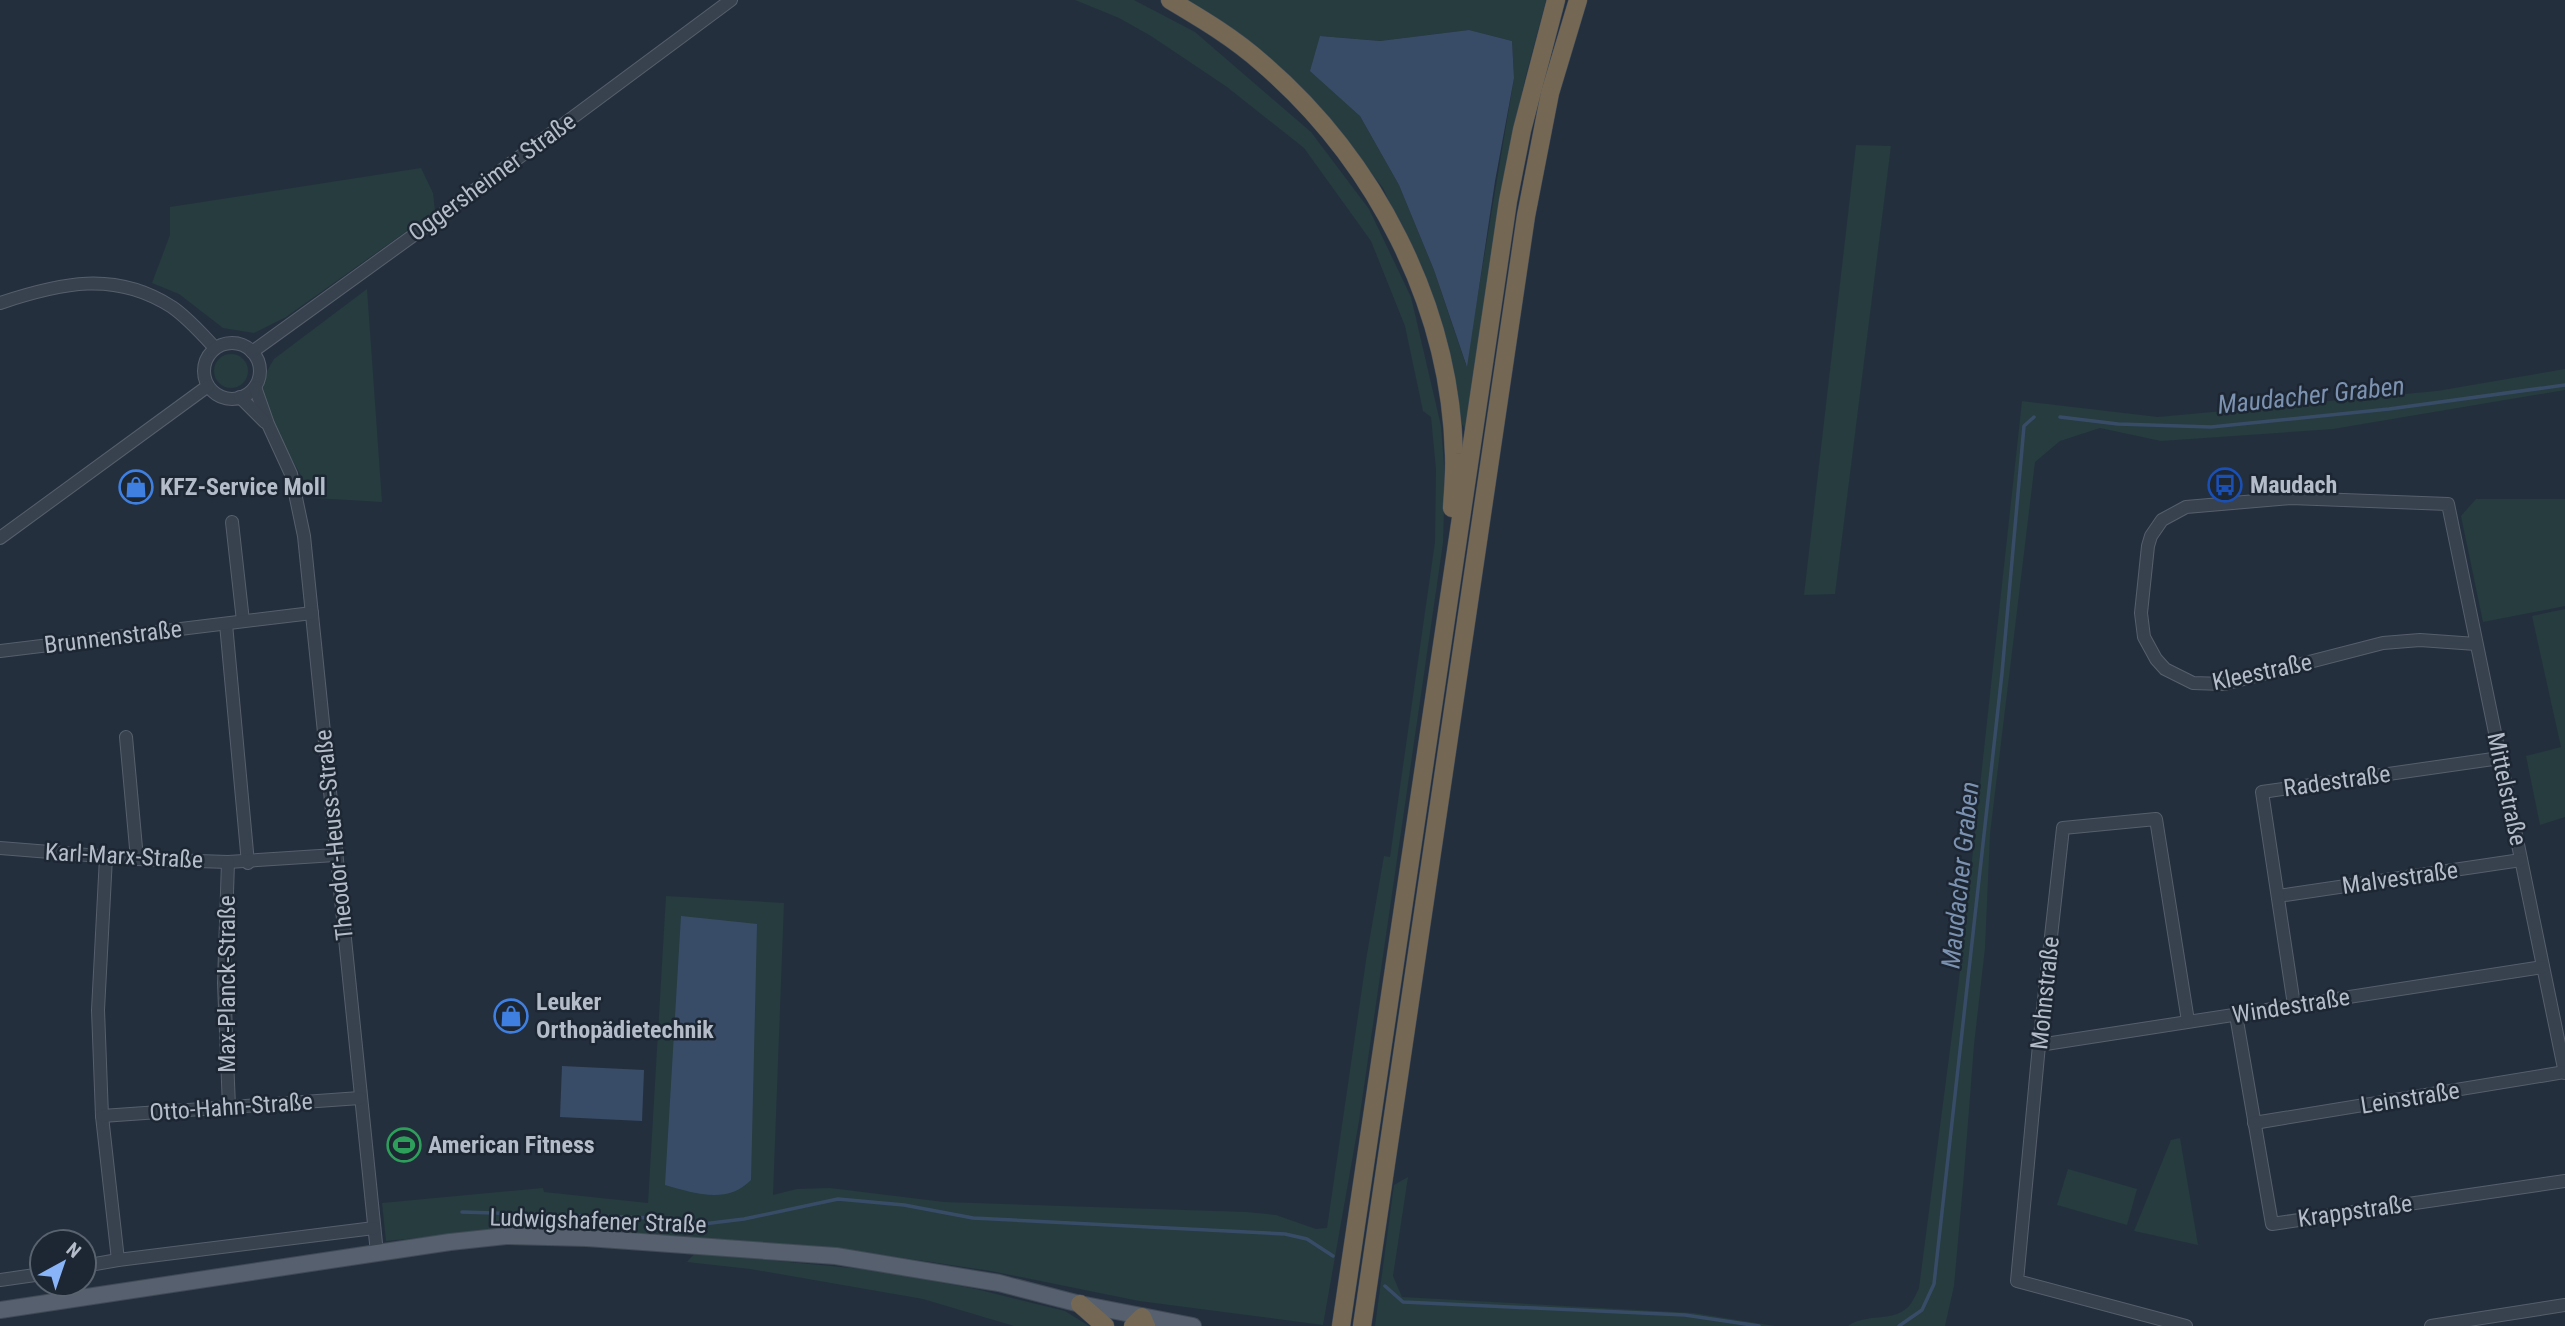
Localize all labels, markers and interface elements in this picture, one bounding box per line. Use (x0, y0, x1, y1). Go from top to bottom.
street label: Oggersheimer Straße (403, 107, 581, 247)
water label: Maudacher Graben (2216, 370, 2406, 420)
bus stop icon: Maudach (2206, 466, 2244, 504)
shop icon: KFZ-Service Moll (117, 468, 155, 506)
place label: Maudach (2250, 471, 2337, 499)
place label: KFZ-Service Moll (160, 473, 326, 501)
street label: Brunnenstraße (43, 615, 183, 659)
street label: Kleestraße (2210, 648, 2314, 696)
street label: Theodor-Heuss-Straße (309, 728, 359, 942)
street label: Mittelstraße (2481, 730, 2533, 848)
street label: Radestraße (2282, 760, 2392, 802)
water label: Maudacher Graben (1935, 780, 1985, 970)
street label: Karl-Marx-Straße (44, 838, 204, 874)
street label: Malvestraße (2340, 856, 2460, 900)
street label: Max-Planck-Straße (213, 895, 241, 1073)
street label: Mohnstraße (2025, 935, 2065, 1051)
street label: Windestraße (2230, 983, 2352, 1029)
place label: Leuker Orthopädietechnik (536, 988, 714, 1044)
shop icon: Leuker Orthopädietechnik (492, 997, 530, 1035)
street label: Leinstraße (2358, 1076, 2462, 1120)
street label: Otto-Hahn-Straße (148, 1087, 314, 1127)
sports icon: American Fitness (385, 1126, 423, 1164)
place label: American Fitness (428, 1131, 595, 1159)
street label: Krappstraße (2296, 1189, 2414, 1233)
street label: Ludwigshafener Straße (489, 1203, 707, 1239)
north arrow (28, 1228, 98, 1298)
text: N (62, 1238, 85, 1263)

